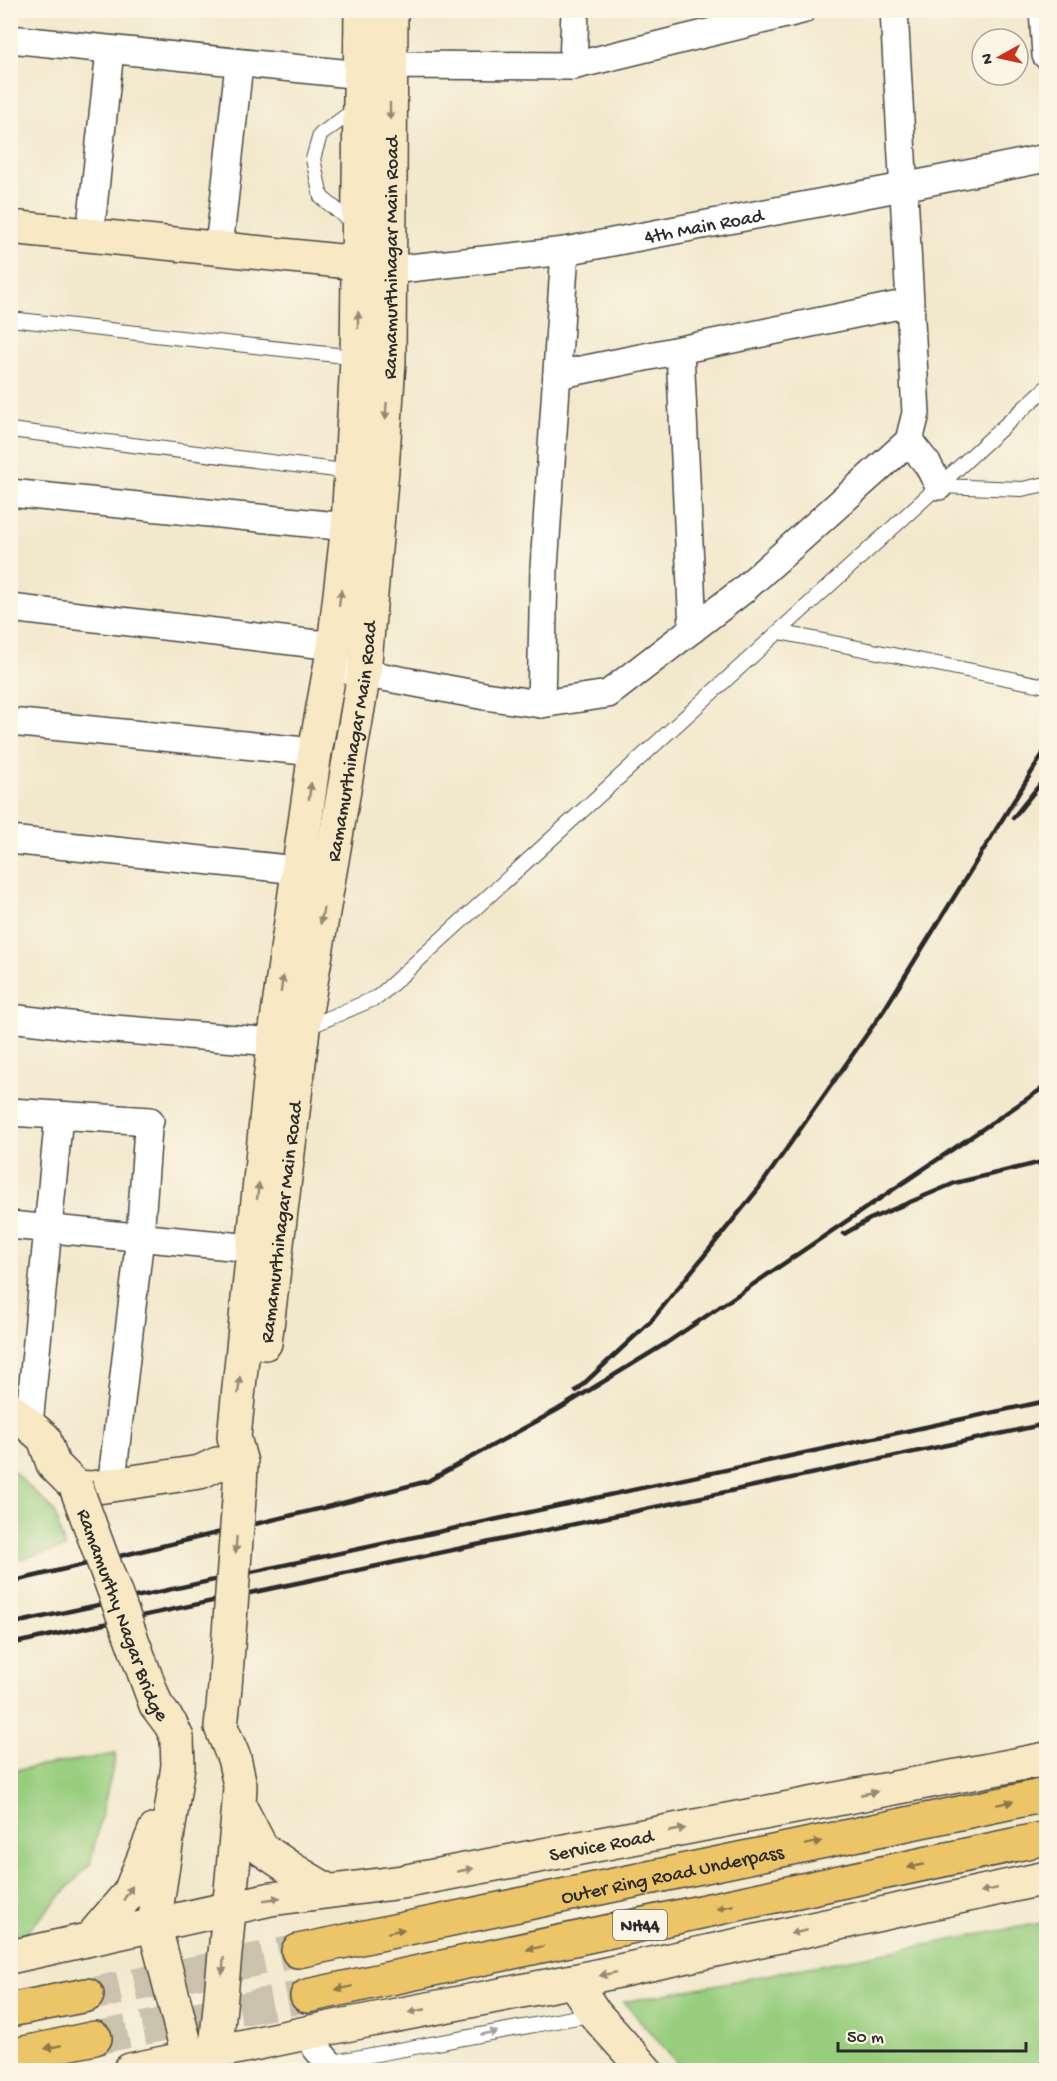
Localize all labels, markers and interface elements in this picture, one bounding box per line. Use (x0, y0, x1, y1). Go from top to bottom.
north arrow (970, 27, 1030, 87)
text: N (978, 52, 999, 65)
one-way arrow (385, 101, 395, 120)
street label: Ramamurthinagar Main Road (380, 134, 405, 380)
street label: 4th Main Road (643, 205, 768, 251)
one-way arrow (353, 310, 363, 329)
one-way arrow (381, 401, 391, 420)
one-way arrow (335, 588, 345, 607)
street label: Ramamurthinagar Main Road (324, 618, 384, 864)
one-way arrow (305, 781, 314, 800)
one-way arrow (317, 907, 326, 926)
one-way arrow (278, 974, 287, 993)
street label: Ramamurthinagar Main Road (257, 1098, 309, 1344)
one-way arrow (254, 1182, 263, 1201)
one-way arrow (234, 1376, 244, 1395)
street label: Ramamurthy Nagar Bridge (70, 1506, 172, 1727)
one-way arrow (231, 1535, 241, 1554)
one-way arrow (860, 1788, 879, 1797)
one-way arrow (995, 1798, 1014, 1808)
one-way arrow (668, 1825, 687, 1834)
street label: Service Road (548, 1826, 658, 1869)
one-way arrow (804, 1838, 822, 1848)
street label: Outer Ring Road Underpass (559, 1842, 787, 1911)
one-way arrow (906, 1862, 925, 1871)
one-way arrow (456, 1865, 475, 1874)
one-way arrow (122, 1884, 133, 1901)
one-way arrow (980, 1886, 999, 1896)
one-way arrow (263, 1894, 282, 1903)
one-way arrow (715, 1903, 734, 1912)
road number: NH44 (613, 1910, 667, 1940)
one-way arrow (387, 1926, 406, 1935)
one-way arrow (790, 1928, 808, 1938)
one-way arrow (525, 1943, 544, 1953)
one-way arrow (218, 1957, 228, 1976)
one-way arrow (599, 1970, 618, 1979)
one-way arrow (335, 1984, 353, 1994)
one-way arrow (407, 2007, 426, 2016)
scale bar (838, 2015, 1026, 2053)
one-way arrow (479, 2028, 498, 2037)
text: 50 m (847, 2028, 884, 2049)
one-way arrow (43, 2043, 62, 2052)

